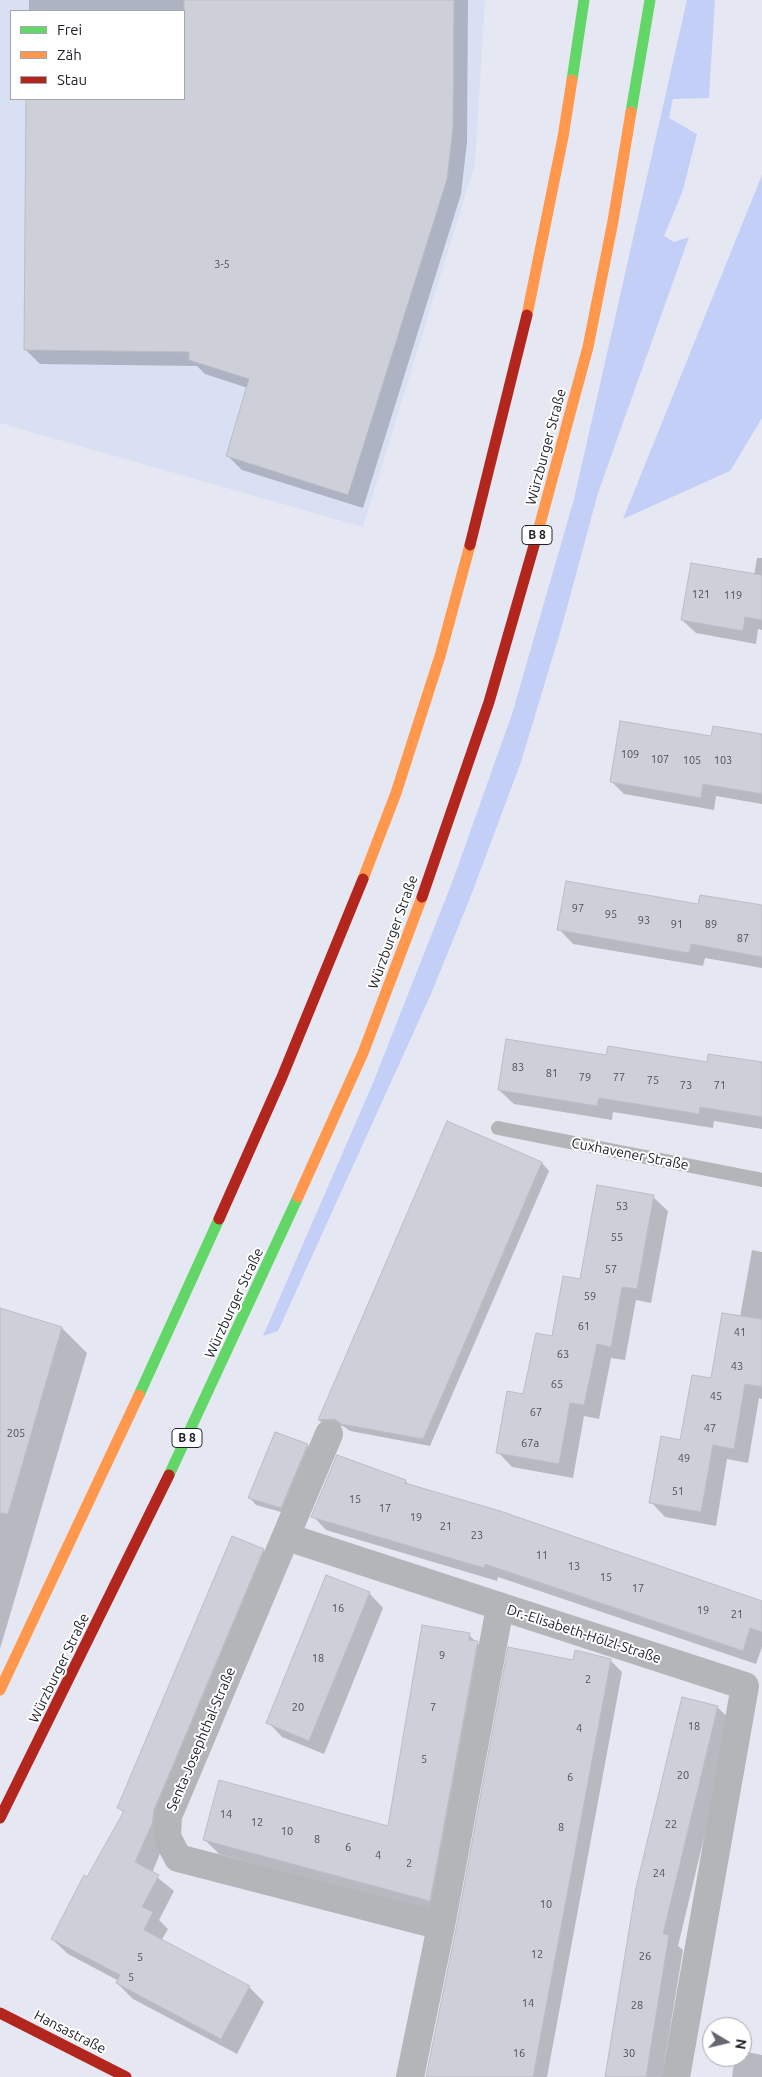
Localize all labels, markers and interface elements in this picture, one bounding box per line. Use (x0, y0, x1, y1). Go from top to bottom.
legend (10, 10, 185, 100)
text: Frei (57, 21, 82, 38)
text: Zäh (57, 46, 82, 63)
text: Stau (57, 71, 87, 88)
house number: 3-5 (214, 257, 230, 271)
street label: Würzburger Straße (522, 387, 570, 507)
road number: B 8 (522, 526, 552, 544)
house number: 121 (692, 587, 710, 601)
house number: 119 (724, 588, 742, 602)
house number: 109 (621, 747, 639, 761)
house number: 107 (651, 752, 669, 766)
house number: 105 (683, 753, 701, 767)
house number: 103 (714, 753, 732, 767)
street label: Würzburger Straße (365, 873, 421, 991)
house number: 97 (572, 901, 584, 915)
house number: 95 (605, 907, 617, 921)
house number: 93 (638, 913, 650, 927)
house number: 91 (671, 917, 683, 931)
house number: 89 (705, 917, 717, 931)
house number: 87 (737, 931, 749, 945)
house number: 83 (512, 1060, 524, 1074)
house number: 81 (546, 1066, 558, 1080)
house number: 79 (579, 1070, 591, 1084)
house number: 77 (613, 1070, 625, 1084)
house number: 75 (647, 1073, 659, 1087)
house number: 73 (680, 1078, 692, 1092)
house number: 71 (714, 1078, 726, 1092)
street label: Cuxhavener Straße (570, 1134, 690, 1174)
house number: 53 (616, 1199, 628, 1213)
house number: 55 (611, 1230, 623, 1244)
street label: Würzburger Straße (201, 1245, 267, 1361)
house number: 57 (605, 1262, 617, 1276)
house number: 59 (584, 1289, 596, 1303)
house number: 61 (578, 1319, 590, 1333)
house number: 41 (734, 1325, 746, 1339)
house number: 63 (557, 1347, 569, 1361)
house number: 43 (731, 1359, 743, 1373)
house number: 65 (551, 1377, 563, 1391)
house number: 45 (710, 1389, 722, 1403)
house number: 67 (530, 1405, 542, 1419)
house number: 47 (704, 1421, 716, 1435)
house number: 205 (7, 1426, 25, 1440)
road number: B 8 (172, 1429, 202, 1448)
house number: 67a (521, 1436, 539, 1450)
house number: 49 (678, 1451, 690, 1465)
house number: 51 (672, 1484, 684, 1498)
house number: 15 (349, 1492, 361, 1506)
house number: 17 (379, 1501, 391, 1515)
house number: 19 (410, 1510, 422, 1524)
house number: 21 (440, 1519, 452, 1533)
house number: 23 (471, 1528, 483, 1542)
house number: 11 (536, 1548, 548, 1562)
house number: 13 (568, 1559, 580, 1573)
house number: 15 (600, 1570, 612, 1584)
house number: 17 (632, 1581, 644, 1595)
house number: 16 (332, 1601, 344, 1615)
street label: Dr.-Elisabeth-Hölzl-Straße (505, 1601, 663, 1667)
house number: 19 (697, 1603, 709, 1617)
house number: 21 (731, 1607, 743, 1621)
street label: Würzburger Straße (25, 1610, 93, 1726)
house number: 9 (439, 1648, 445, 1662)
house number: 18 (312, 1651, 324, 1665)
street label: Senta-Josephthal-Straße (163, 1665, 239, 1813)
house number: 2 (585, 1672, 591, 1686)
house number: 20 (292, 1700, 304, 1714)
house number: 7 (430, 1700, 436, 1714)
house number: 18 (688, 1719, 700, 1733)
house number: 4 (576, 1721, 582, 1735)
house number: 5 (421, 1752, 427, 1766)
house number: 20 (677, 1768, 689, 1782)
house number: 6 (567, 1770, 573, 1784)
house number: 14 (220, 1807, 232, 1821)
house number: 12 (251, 1815, 263, 1829)
house number: 22 (665, 1817, 677, 1831)
house number: 8 (558, 1820, 564, 1834)
house number: 10 (281, 1824, 293, 1838)
house number: 8 (314, 1832, 320, 1846)
house number: 6 (345, 1840, 351, 1854)
house number: 4 (375, 1848, 381, 1862)
house number: 2 (406, 1856, 412, 1870)
house number: 24 (653, 1866, 665, 1880)
house number: 10 (540, 1897, 552, 1911)
house number: 12 (531, 1947, 543, 1961)
house number: 26 (639, 1949, 651, 1963)
house number: 5 (137, 1950, 143, 1964)
house number: 5 (128, 1970, 134, 1984)
house number: 14 (522, 1996, 534, 2010)
house number: 28 (631, 1998, 643, 2012)
street label: Hansastraße (31, 2007, 109, 2057)
north arrow (702, 2017, 752, 2067)
text: N (732, 2038, 750, 2051)
house number: 16 (513, 2046, 525, 2060)
house number: 30 (623, 2046, 635, 2060)

